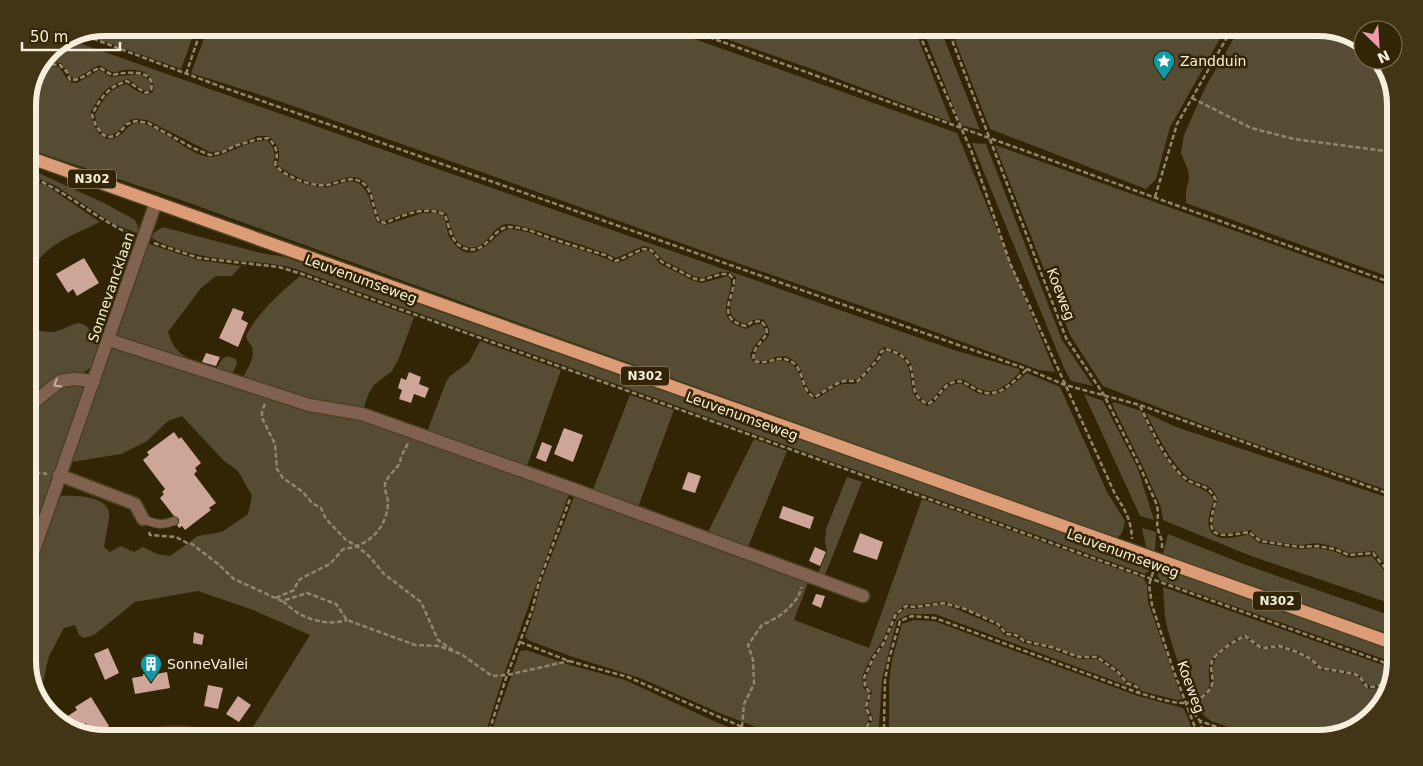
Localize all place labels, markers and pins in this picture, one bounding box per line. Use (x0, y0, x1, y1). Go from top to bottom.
place icon: Zandduin (1152, 49, 1176, 80)
place label: Zandduin (1180, 53, 1246, 69)
building icon: SonneVallei (139, 652, 163, 683)
place label: SonneVallei (167, 656, 248, 672)

